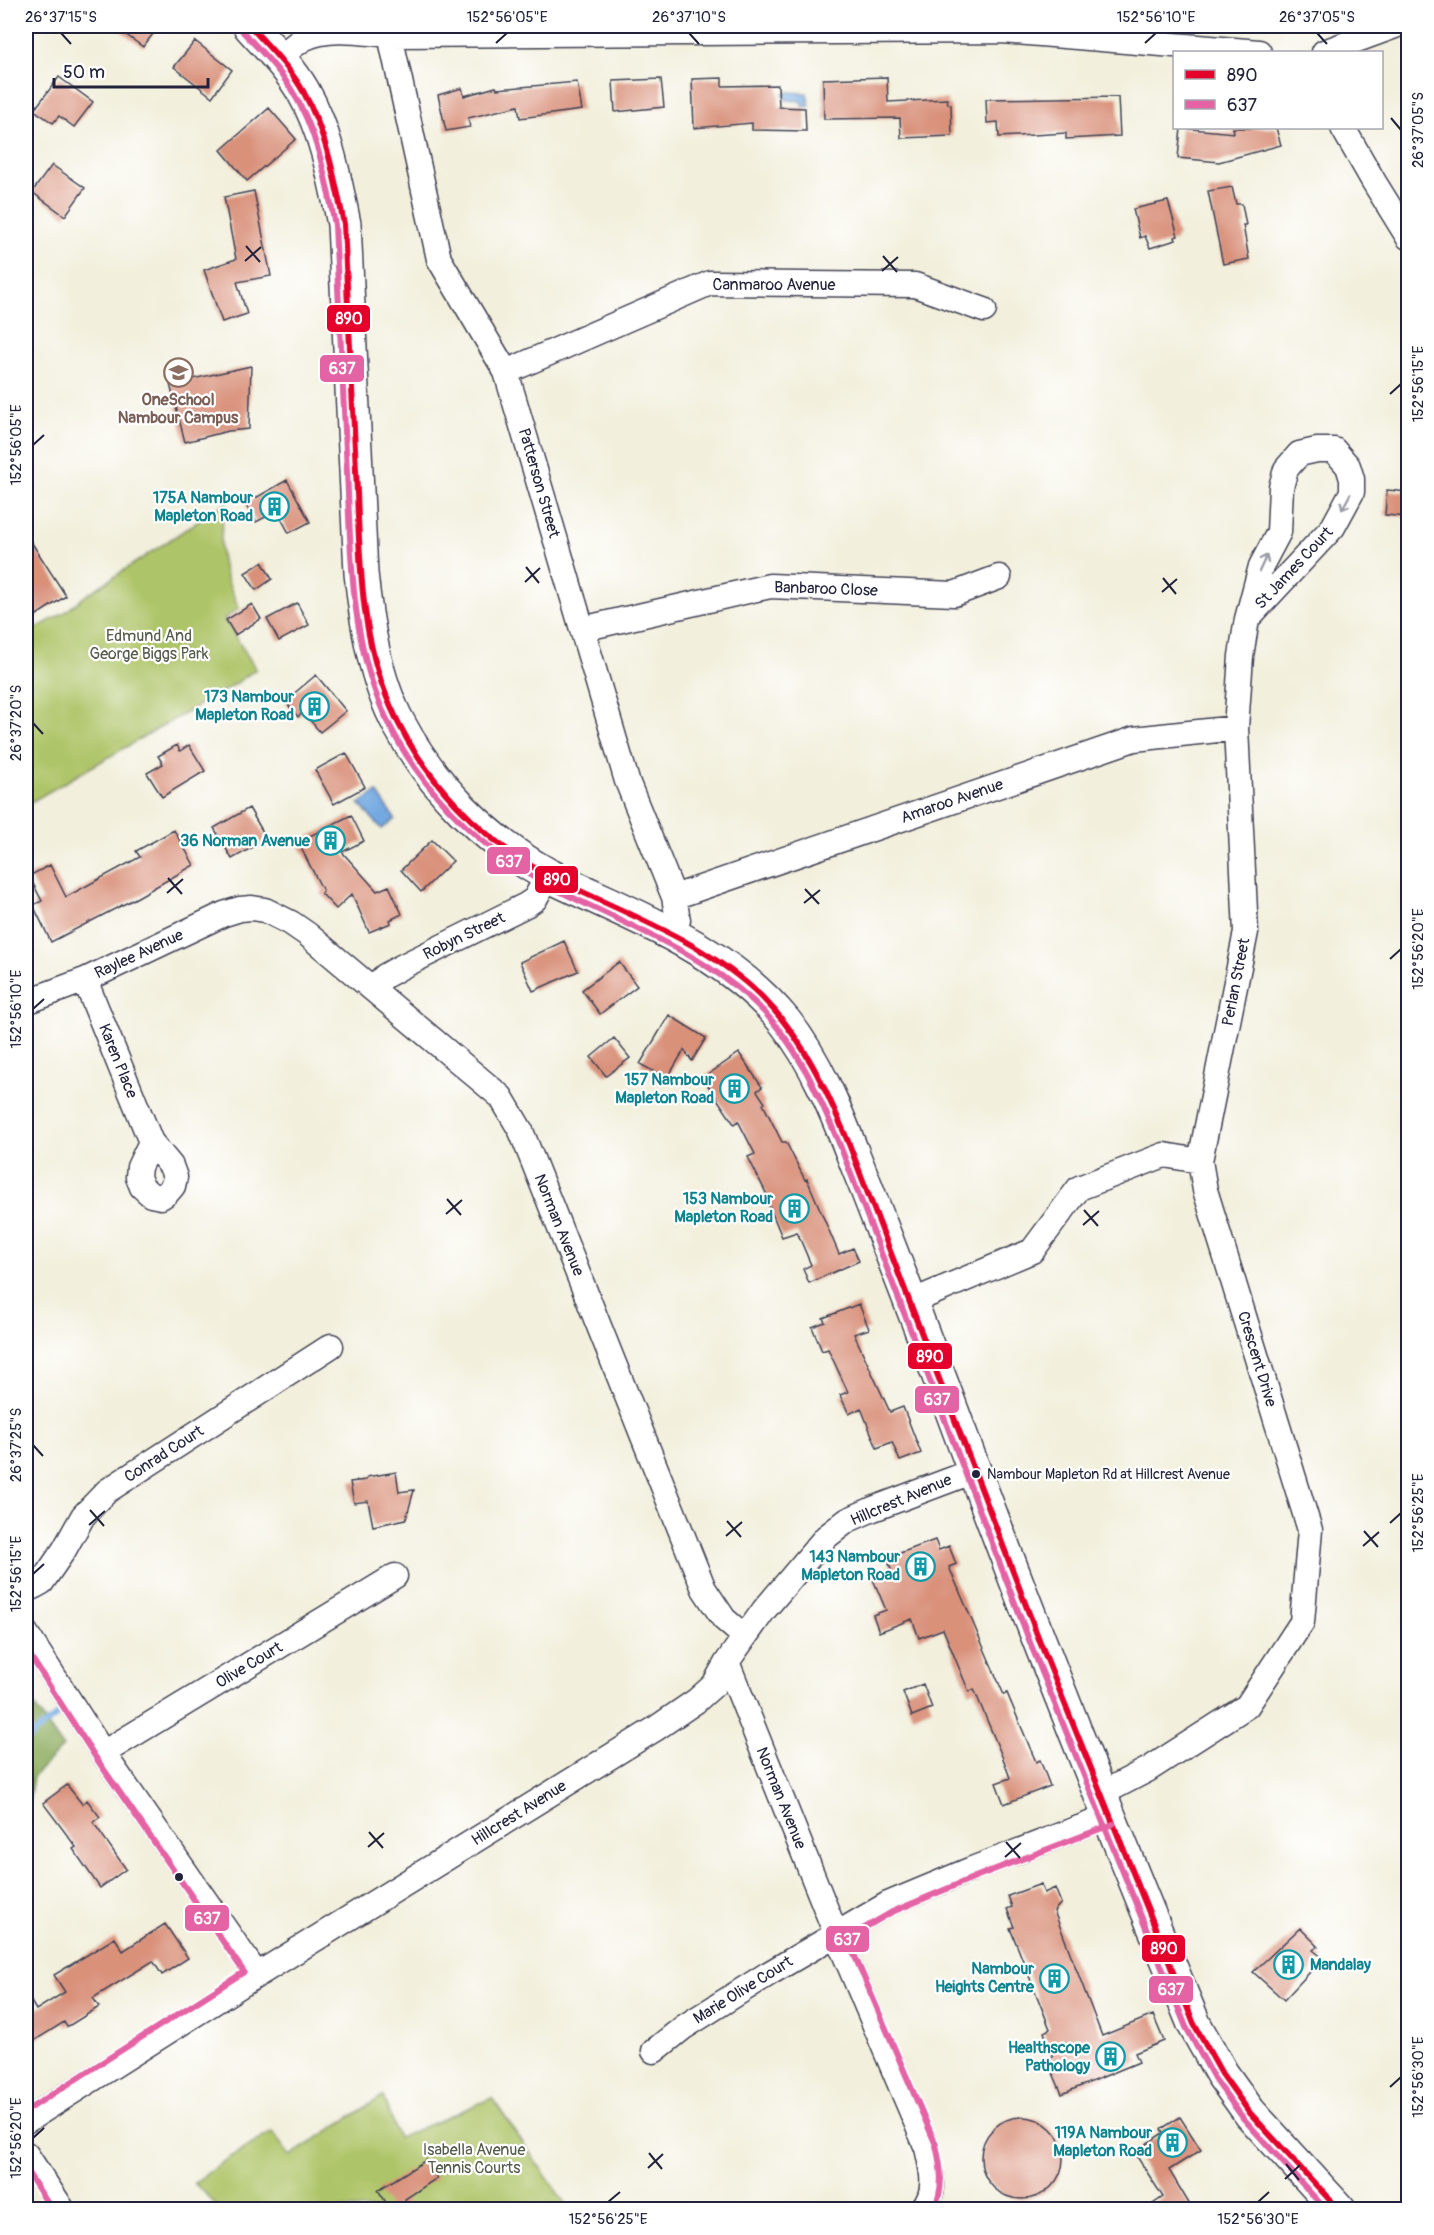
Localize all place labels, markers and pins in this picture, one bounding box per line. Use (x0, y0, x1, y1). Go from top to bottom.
school or university icon: OneSchool Nambour Campus (162, 356, 194, 388)
place label: OneSchool Nambour Campus (118, 390, 239, 428)
place label: 175A Nambour Mapleton Road (153, 488, 253, 526)
building icon: 175A Nambour Mapleton Road (258, 491, 290, 523)
place label: 173 Nambour Mapleton Road (195, 687, 294, 725)
building icon: 173 Nambour Mapleton Road (299, 690, 331, 722)
building icon: 36 Norman Avenue (315, 825, 347, 857)
place label: 36 Norman Avenue (180, 831, 311, 851)
place label: 157 Nambour Mapleton Road (615, 1070, 714, 1108)
building icon: 157 Nambour Mapleton Road (719, 1073, 751, 1105)
place label: 153 Nambour Mapleton Road (674, 1189, 773, 1227)
building icon: 153 Nambour Mapleton Road (778, 1192, 810, 1224)
place label: Nambour Mapleton Rd at Hillcrest Avenue (987, 1466, 1230, 1483)
marker: Nambour Mapleton Rd at Hillcrest Avenue (970, 1468, 982, 1480)
place label: 143 Nambour Mapleton Road (801, 1547, 900, 1585)
building icon: 143 Nambour Mapleton Road (905, 1550, 937, 1582)
unlabelled marker (173, 1871, 185, 1883)
building icon: Mandalay (1273, 1949, 1305, 1981)
place label: Mandalay (1310, 1955, 1371, 1975)
place label: Nambour Heights Centre (935, 1959, 1035, 1997)
building icon: Nambour Heights Centre (1039, 1962, 1071, 1994)
place label: Healthscope Pathology (1008, 2038, 1091, 2076)
building icon: Healthscope Pathology (1095, 2041, 1127, 2073)
place label: 119A Nambour Mapleton Road (1053, 2123, 1152, 2161)
building icon: 119A Nambour Mapleton Road (1157, 2126, 1189, 2158)

